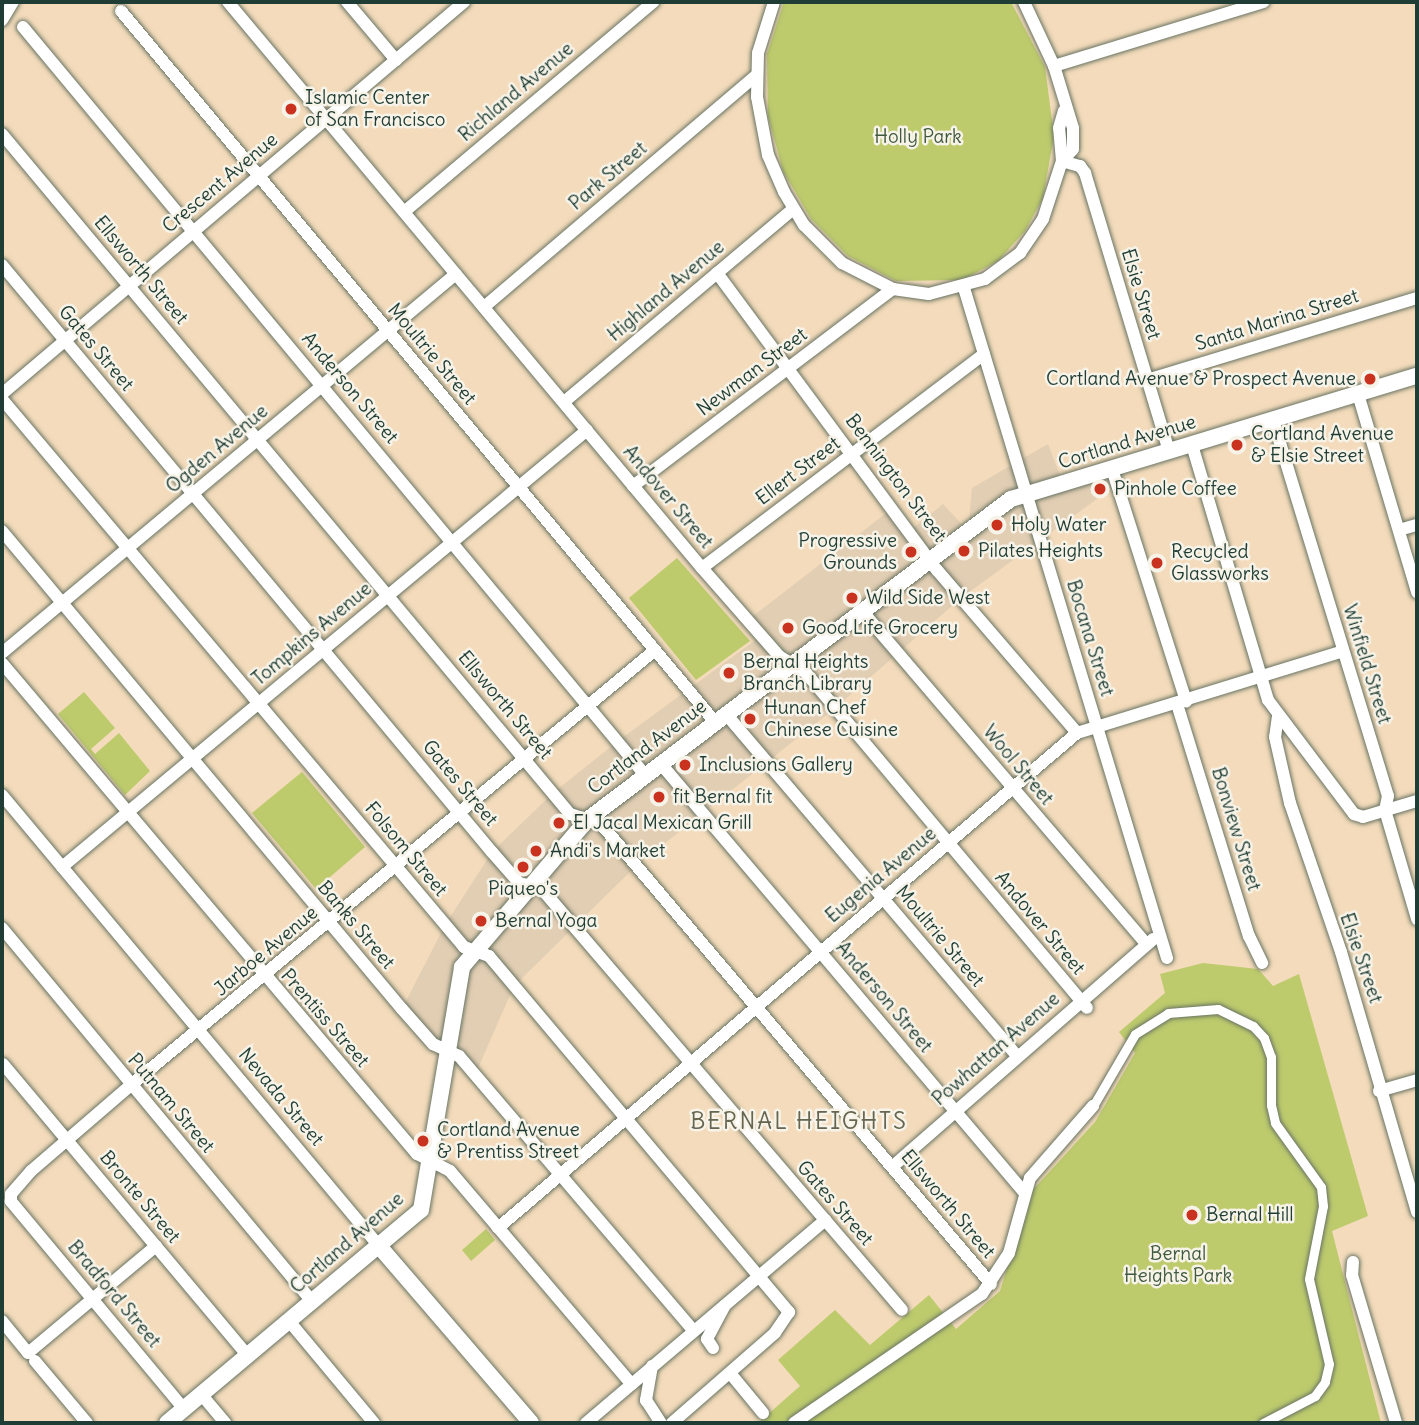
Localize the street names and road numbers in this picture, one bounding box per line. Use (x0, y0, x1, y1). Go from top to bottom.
street label: Richland Avenue (454, 37, 578, 147)
street label: Crescent Avenue (158, 128, 282, 238)
street label: Park Street (564, 137, 652, 215)
street label: Ellsworth Street (89, 211, 193, 329)
street label: Highland Avenue (603, 236, 729, 346)
street label: Elsie Street (1116, 246, 1166, 342)
street label: Santa Marina Street (1193, 284, 1361, 356)
street label: Moultrie Street (383, 299, 481, 409)
street label: Gates Street (54, 301, 138, 395)
street label: Newman Street (692, 323, 812, 421)
street label: Anderson Street (297, 328, 403, 448)
street label: Ogden Avenue (161, 400, 273, 498)
street label: Bennington Street (841, 410, 951, 546)
street label: Cortland Avenue (1055, 410, 1199, 474)
street label: Ellert Street (751, 432, 845, 510)
street label: Andover Street (618, 441, 718, 553)
street label: Tompkins Avenue (248, 577, 376, 691)
street label: Bocana Street (1061, 577, 1119, 699)
street label: Winfield Street (1338, 601, 1396, 727)
street label: Ellsworth Street (453, 646, 557, 764)
street label: Cortland Avenue (583, 695, 711, 799)
street label: Wool Street (978, 720, 1058, 810)
street label: Gates Street (418, 736, 502, 830)
street label: Bonview Street (1206, 765, 1266, 893)
street label: Folsom Street (360, 797, 452, 901)
street label: Eugenia Avenue (821, 822, 941, 928)
street label: Andover Street (990, 867, 1090, 979)
street label: Banks Street (313, 876, 399, 974)
street label: Moultrie Street (891, 881, 989, 991)
street label: Jarboe Avenue (210, 901, 322, 1001)
street label: Elsie Street (1335, 910, 1387, 1006)
street label: Anderson Street (831, 937, 937, 1057)
street label: Prentiss Street (276, 964, 374, 1072)
street label: Powhattan Avenue (928, 987, 1064, 1111)
street label: Nevada Street (234, 1044, 328, 1150)
street label: Putnam Street (123, 1049, 219, 1157)
street label: Ellsworth Street (896, 1145, 1000, 1263)
street label: Bronte Street (95, 1146, 185, 1248)
street label: Gates Street (792, 1156, 878, 1250)
street label: Cortland Avenue (286, 1188, 408, 1298)
street label: Bradford Street (63, 1236, 165, 1352)

